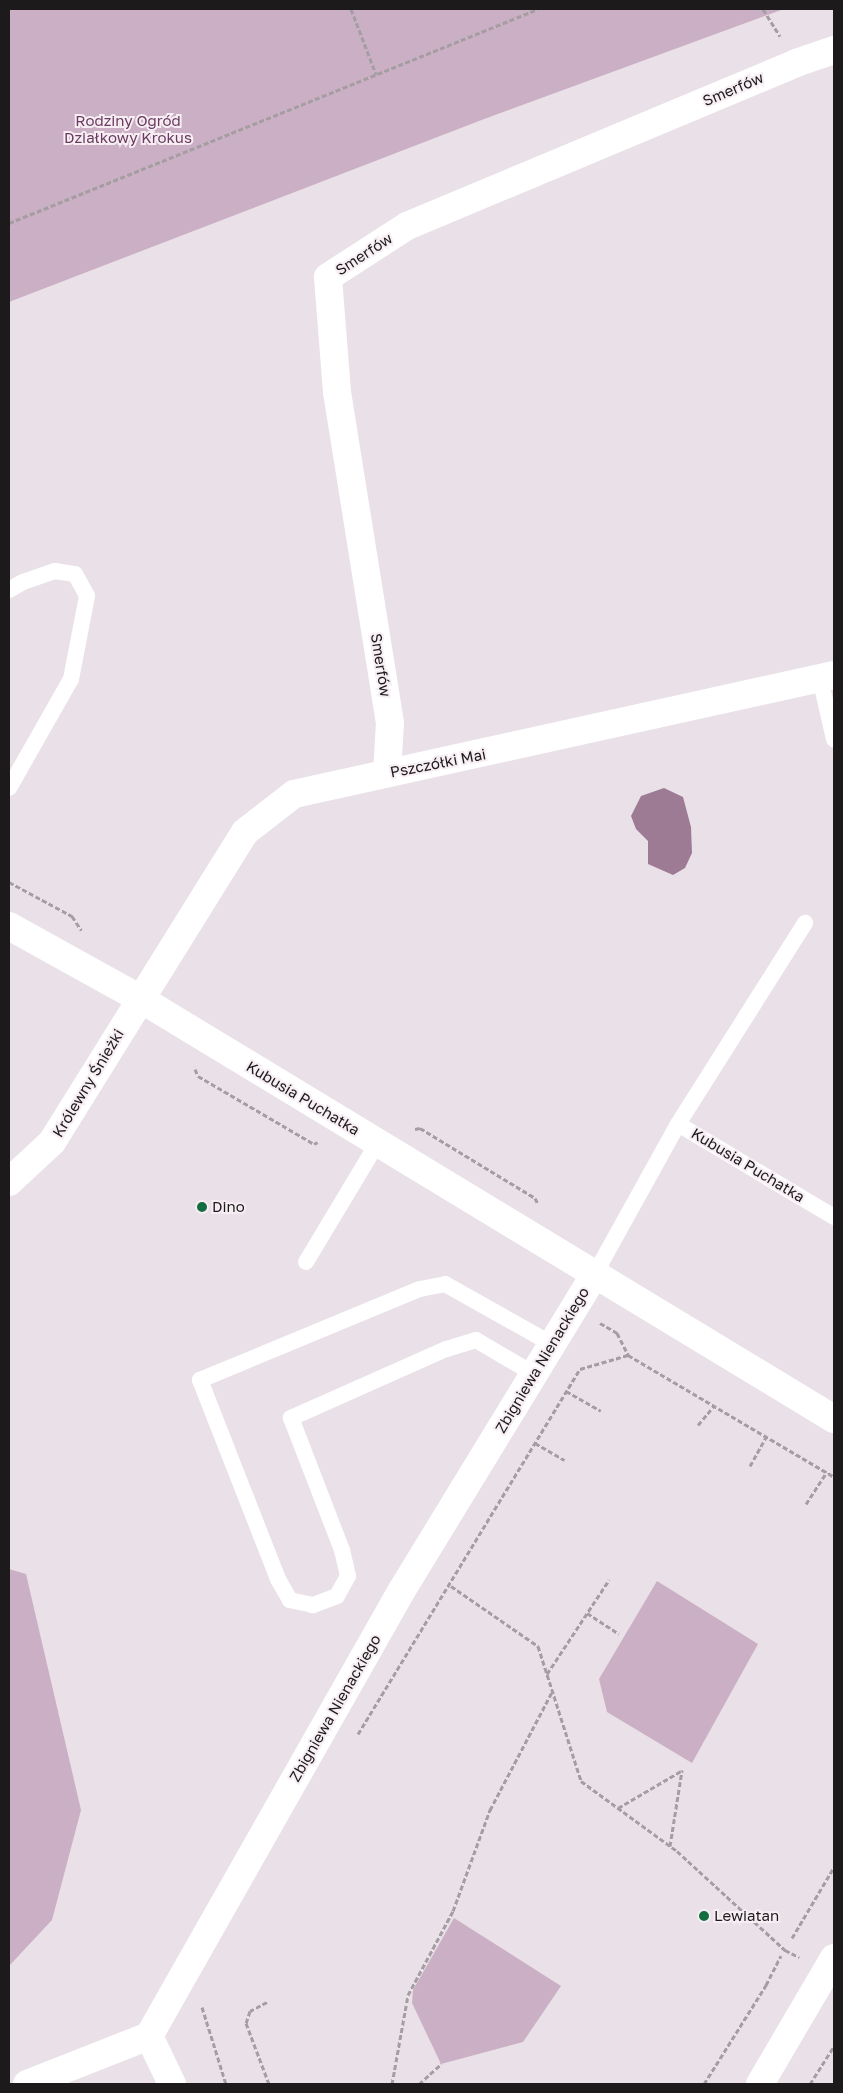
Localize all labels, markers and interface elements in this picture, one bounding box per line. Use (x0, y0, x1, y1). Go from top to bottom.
street label: Smerfów (700, 68, 766, 110)
park label: Rodziny Ogród Działkowy Krokus (64, 111, 192, 146)
street label: Smerfów (332, 229, 396, 279)
street label: Smerfów (367, 632, 395, 698)
street label: Pszczółki Mai (389, 745, 487, 781)
street label: Królewny Śnieżki (49, 1026, 127, 1140)
street label: Kubusia Puchatka (243, 1057, 363, 1139)
street label: Kubusia Puchatka (688, 1124, 808, 1206)
place label: Dino (212, 1198, 245, 1216)
marker: Dino (196, 1201, 208, 1213)
street label: Zbigniewa Nienackiego (491, 1284, 593, 1436)
street label: Zbigniewa Nienackiego (286, 1631, 384, 1785)
place label: Lewiatan (714, 1907, 779, 1925)
marker: Lewiatan (698, 1910, 710, 1922)

